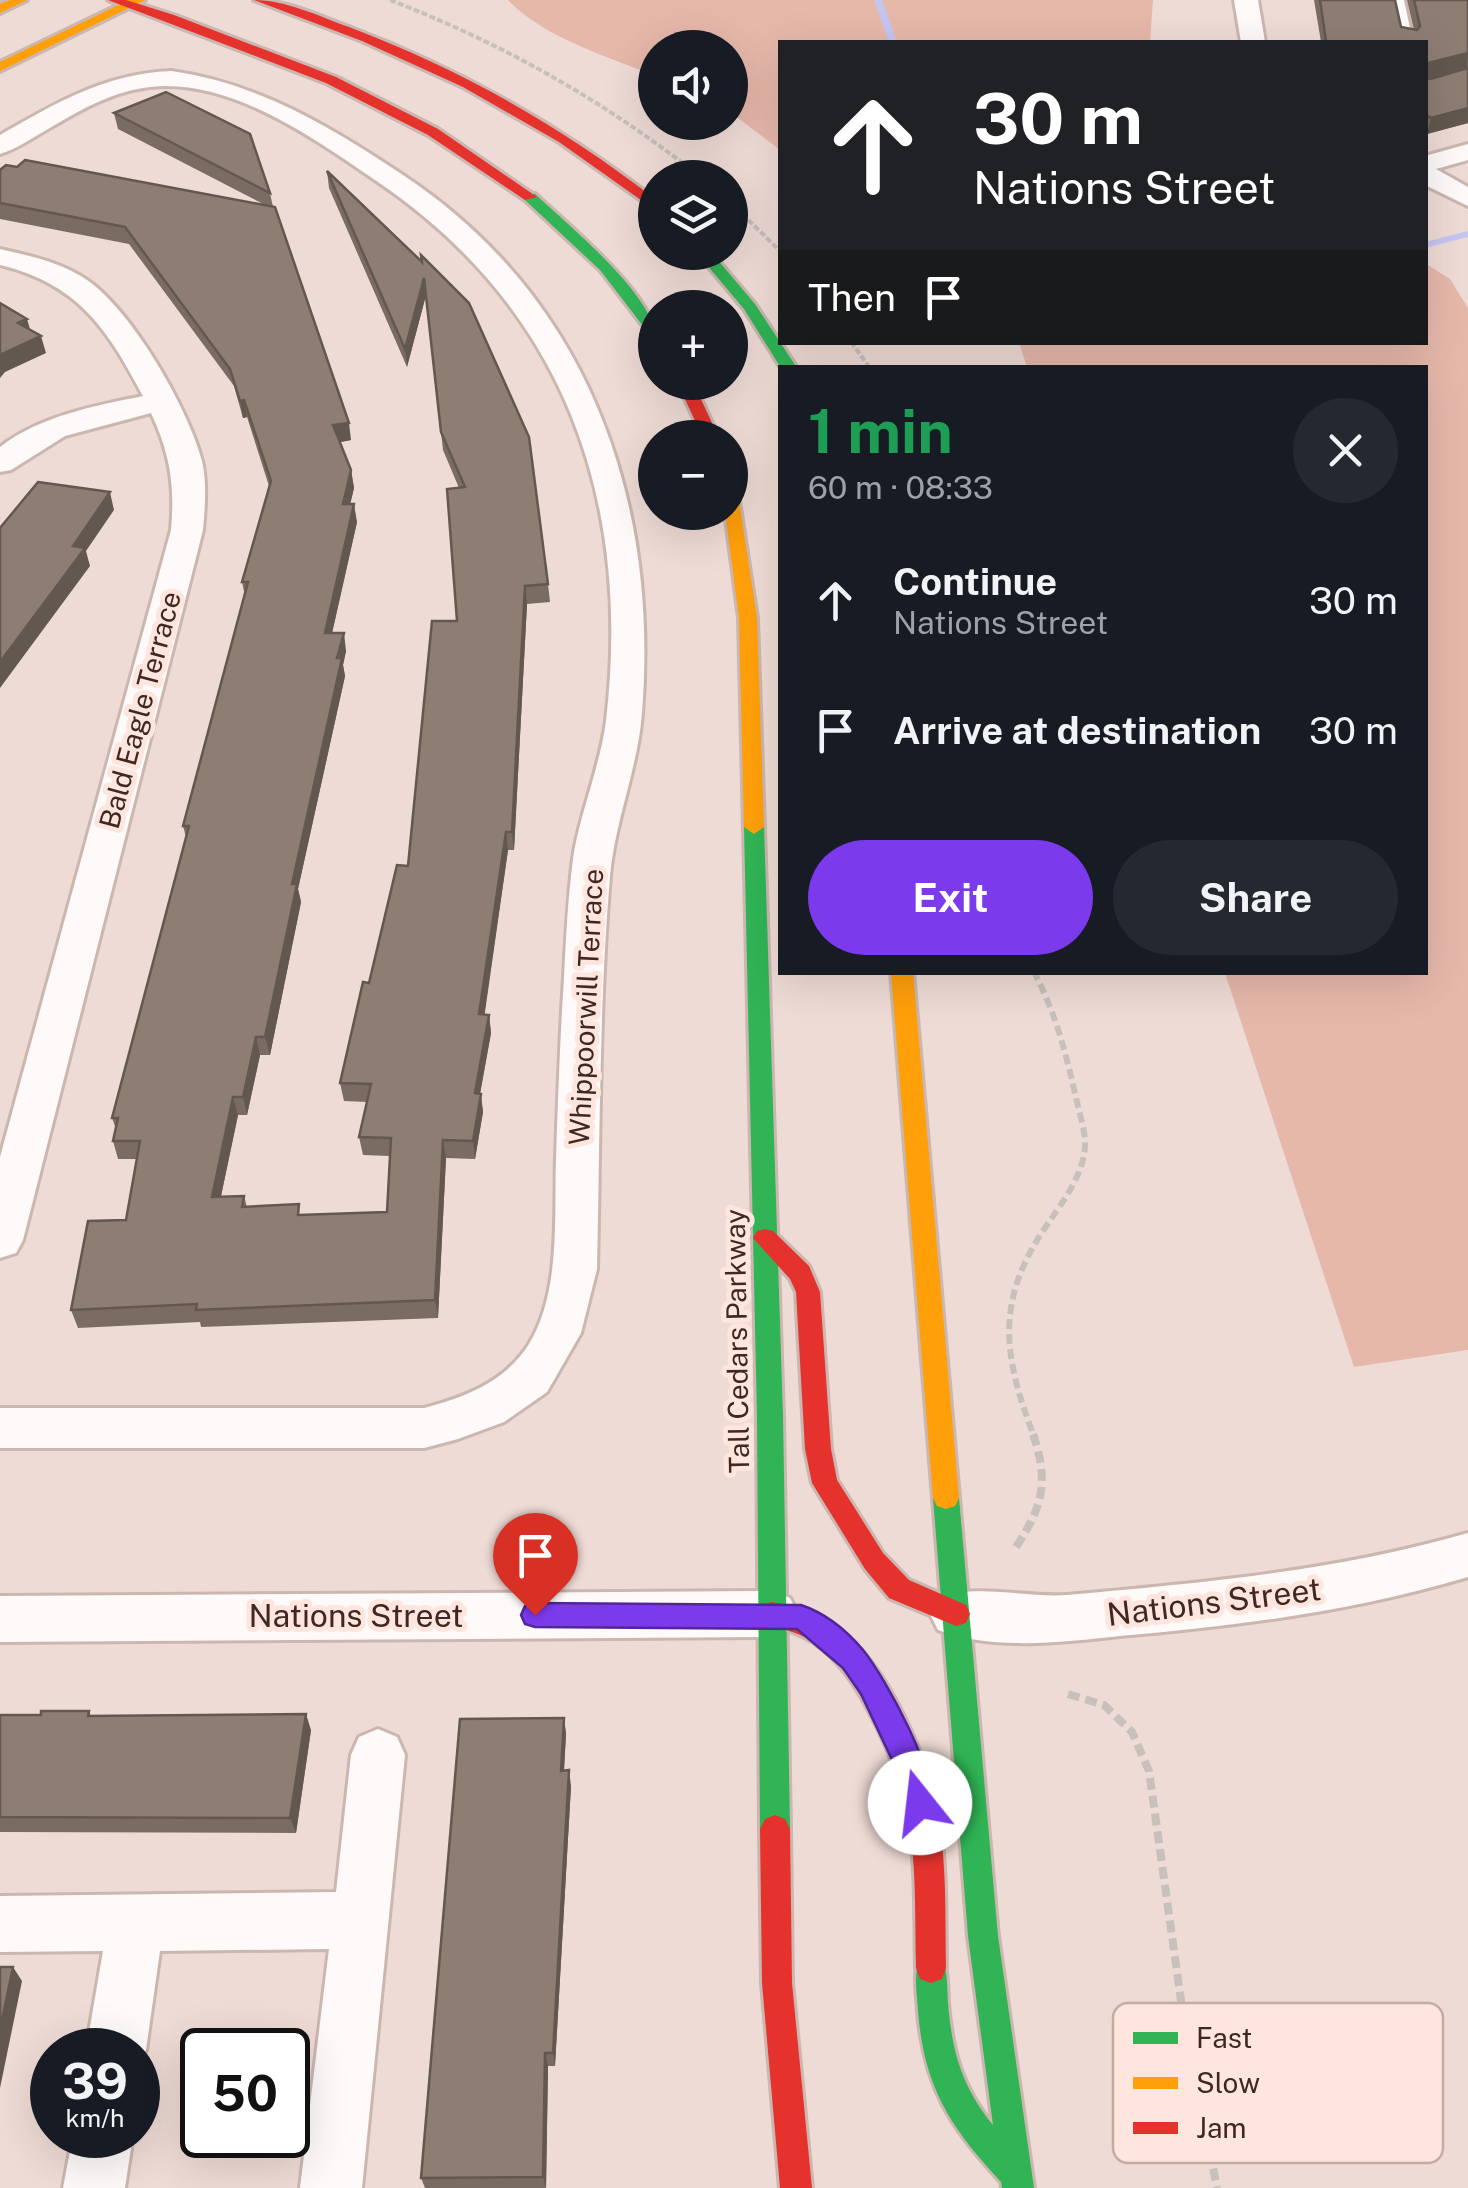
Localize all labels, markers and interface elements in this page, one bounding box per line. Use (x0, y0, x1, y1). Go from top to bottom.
map controls (638, 30, 748, 530)
button: sound (638, 30, 748, 140)
text: 30 m (973, 77, 1143, 160)
icon: ahead (808, 80, 938, 210)
button: layers (638, 160, 748, 270)
text: Nations Street (973, 161, 1276, 214)
icon: arrive (916, 270, 971, 325)
text: Then (808, 275, 896, 320)
button: + (638, 290, 748, 400)
text: 1 min (808, 396, 953, 467)
button: close (1293, 398, 1398, 503)
button: − (638, 420, 748, 530)
text: 60 m · 08:33 (808, 469, 993, 506)
text: Continue (893, 559, 1057, 604)
icon: ahead (808, 573, 863, 628)
text: 30 m (1309, 578, 1398, 623)
street label: Bald Eagle Terrace (92, 588, 187, 832)
text: Nations Street (893, 604, 1108, 641)
icon: arrive (808, 703, 863, 758)
text: Arrive at destination (893, 708, 1261, 753)
text: 30 m (1309, 708, 1398, 753)
button: Exit (808, 840, 1093, 955)
button: Share (1113, 840, 1398, 955)
street label: Whippoorwill Terrace (562, 868, 609, 1146)
street label: Tall Cedars Parkway (718, 1209, 755, 1473)
pin (493, 1513, 578, 1616)
icon: arrive (508, 1528, 563, 1583)
street label: Nations Street (1105, 1570, 1323, 1633)
street label: Nations Street (248, 1597, 464, 1634)
position arrow (868, 1751, 972, 1855)
legend (1113, 2003, 1443, 2163)
text: Fast (1196, 2021, 1252, 2054)
speed limit sign: 50 (180, 2028, 310, 2158)
text: 39 (62, 2051, 128, 2110)
text: Slow (1196, 2066, 1260, 2099)
text: km/h (66, 2103, 124, 2133)
text: Jam (1196, 2111, 1247, 2144)

